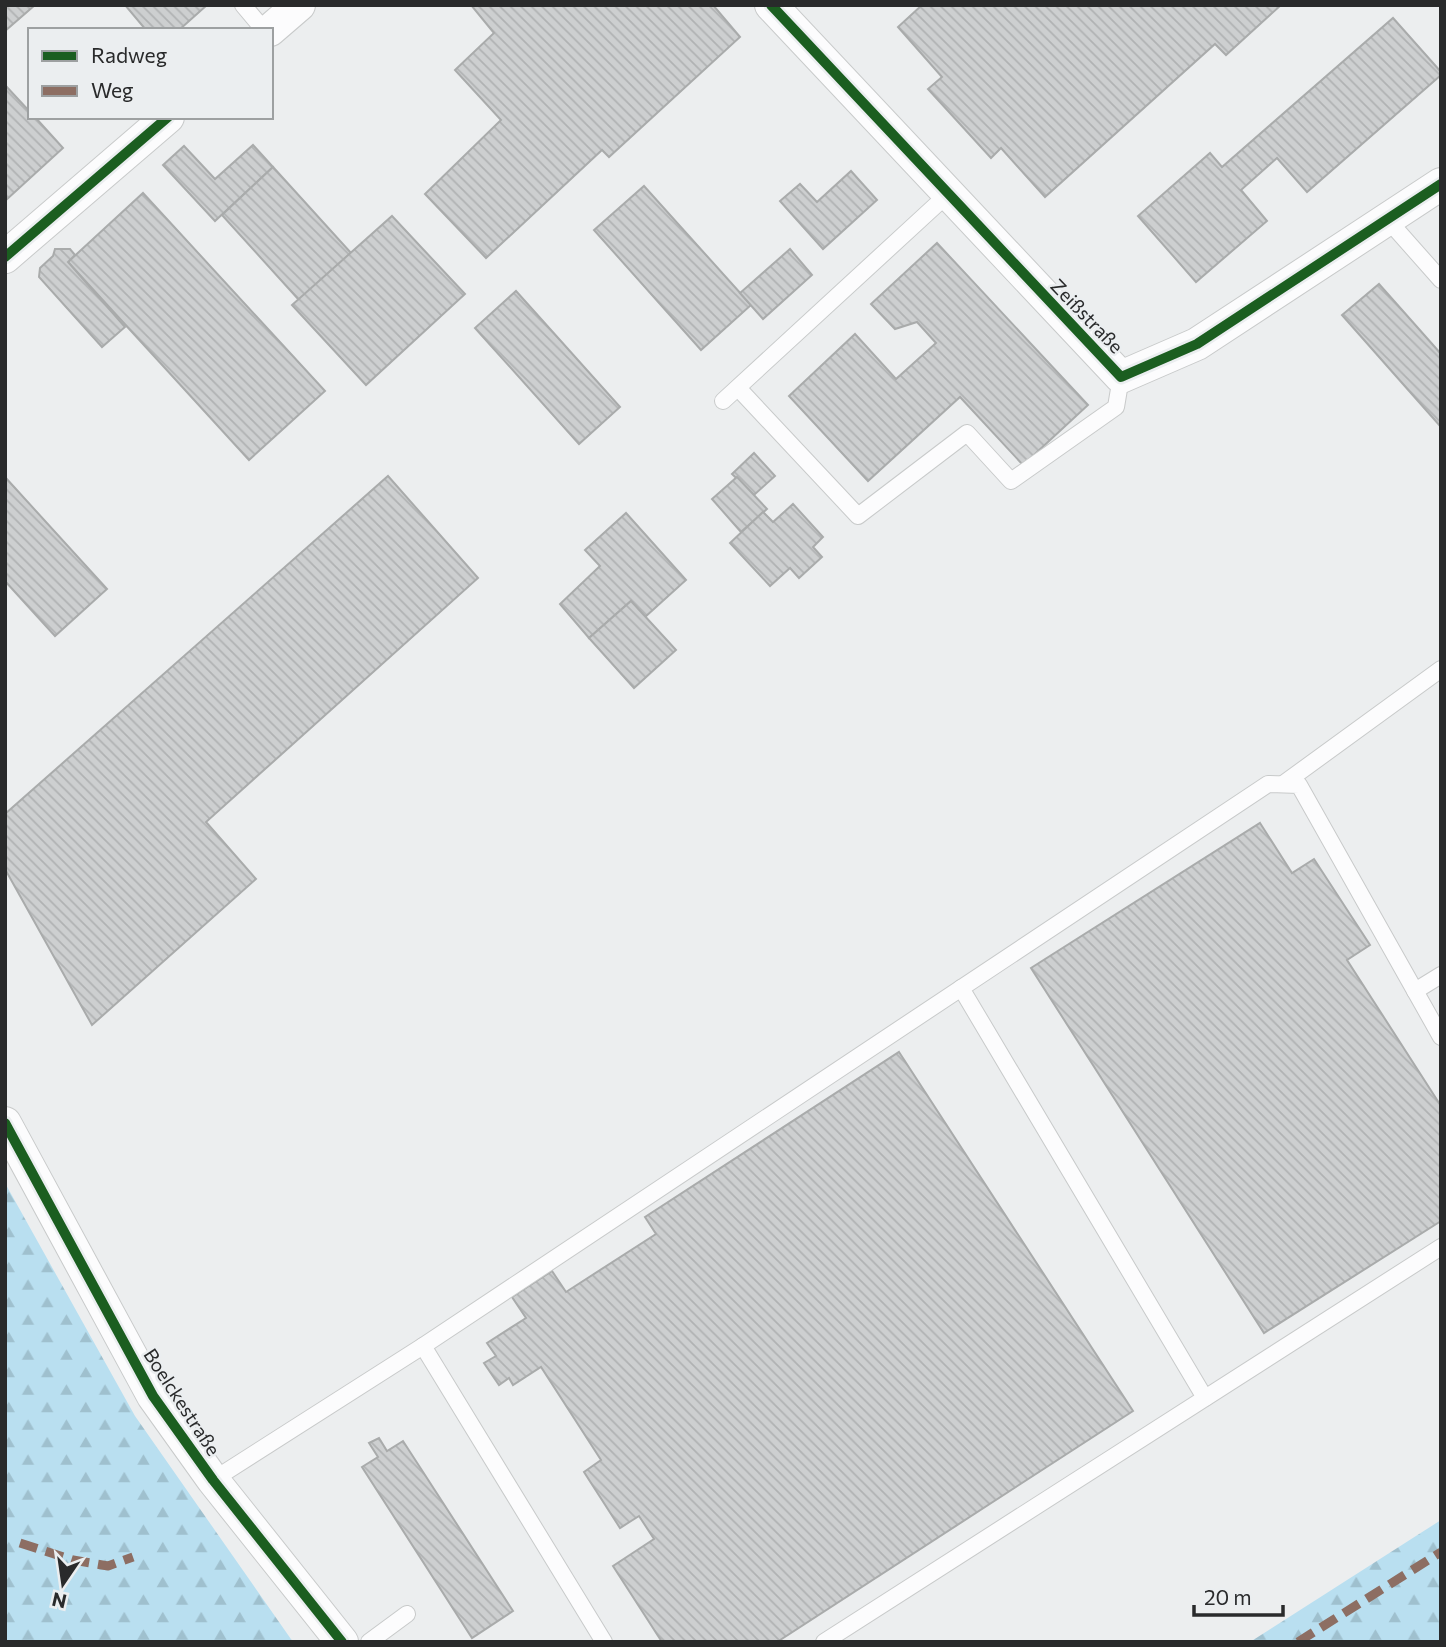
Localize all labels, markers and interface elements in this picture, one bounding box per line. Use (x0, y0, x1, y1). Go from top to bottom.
legend (28, 28, 273, 119)
text: Radweg (91, 42, 167, 67)
text: Weg (91, 77, 133, 102)
street label: Zeißstraße (1046, 274, 1128, 358)
street label: Boelckestraße (139, 1344, 226, 1460)
north arrow (28, 1549, 98, 1619)
scale bar (1194, 1574, 1283, 1618)
text: 20 m (1204, 1584, 1252, 1609)
text: N (50, 1588, 69, 1614)

